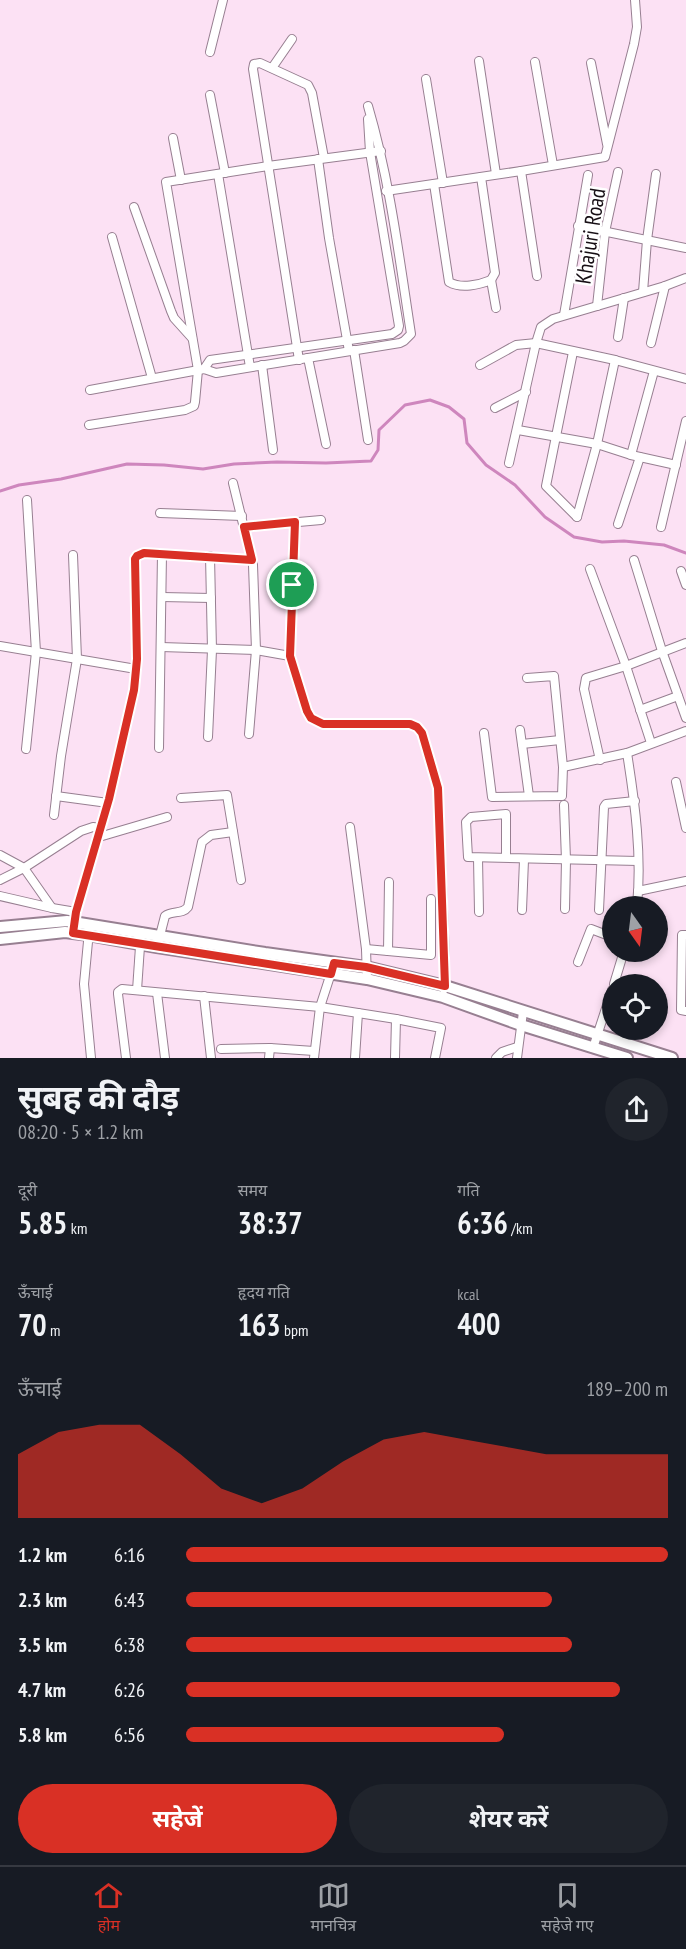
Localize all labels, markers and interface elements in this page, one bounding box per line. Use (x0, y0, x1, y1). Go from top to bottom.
street label: Khajuri Road (569, 186, 611, 286)
pin (266, 559, 317, 610)
icon: arrive (275, 568, 308, 601)
north arrow (602, 896, 668, 962)
map controls (602, 896, 668, 1040)
button: locate (602, 974, 668, 1040)
text: सुबह की दौड़ (18, 1075, 179, 1118)
button: share (605, 1078, 668, 1141)
text: 08:20 · 5 × 1.2 km (18, 1119, 143, 1145)
text: दूरी (18, 1180, 37, 1200)
text: समय (238, 1180, 267, 1200)
text: गति (457, 1180, 480, 1200)
text: 5.85 (18, 1203, 67, 1242)
text: 38:37 (238, 1203, 303, 1242)
text: 6:36 (457, 1203, 508, 1242)
text: km (67, 1218, 87, 1238)
text: /km (508, 1218, 533, 1238)
text: ऊँचाई (18, 1282, 53, 1302)
text: हृदय गति (238, 1282, 290, 1302)
text: kcal (457, 1284, 479, 1304)
text: 400 (457, 1304, 500, 1343)
text: 70 (18, 1305, 47, 1344)
text: 163 (238, 1305, 281, 1344)
text: m (47, 1320, 61, 1340)
text: bpm (281, 1320, 308, 1340)
text: ऊँचाई (18, 1376, 61, 1402)
text: 189–200 m (586, 1376, 668, 1402)
text: 1.2 km (18, 1542, 67, 1568)
text: 6:16 (114, 1542, 145, 1568)
text: 2.3 km (18, 1587, 67, 1613)
text: 6:43 (114, 1587, 145, 1613)
text: 3.5 km (18, 1632, 67, 1658)
text: 6:38 (114, 1632, 145, 1658)
text: 4.7 km (18, 1677, 66, 1703)
text: 6:26 (114, 1677, 145, 1703)
text: 5.8 km (18, 1722, 67, 1748)
text: 6:56 (114, 1722, 145, 1748)
button: सहेजें (18, 1784, 337, 1853)
button: शेयर करें (349, 1784, 668, 1853)
tab: होम (92, 1879, 125, 1938)
tab: मानचित्र (310, 1879, 356, 1938)
tab: सहेजे गए (541, 1879, 594, 1938)

